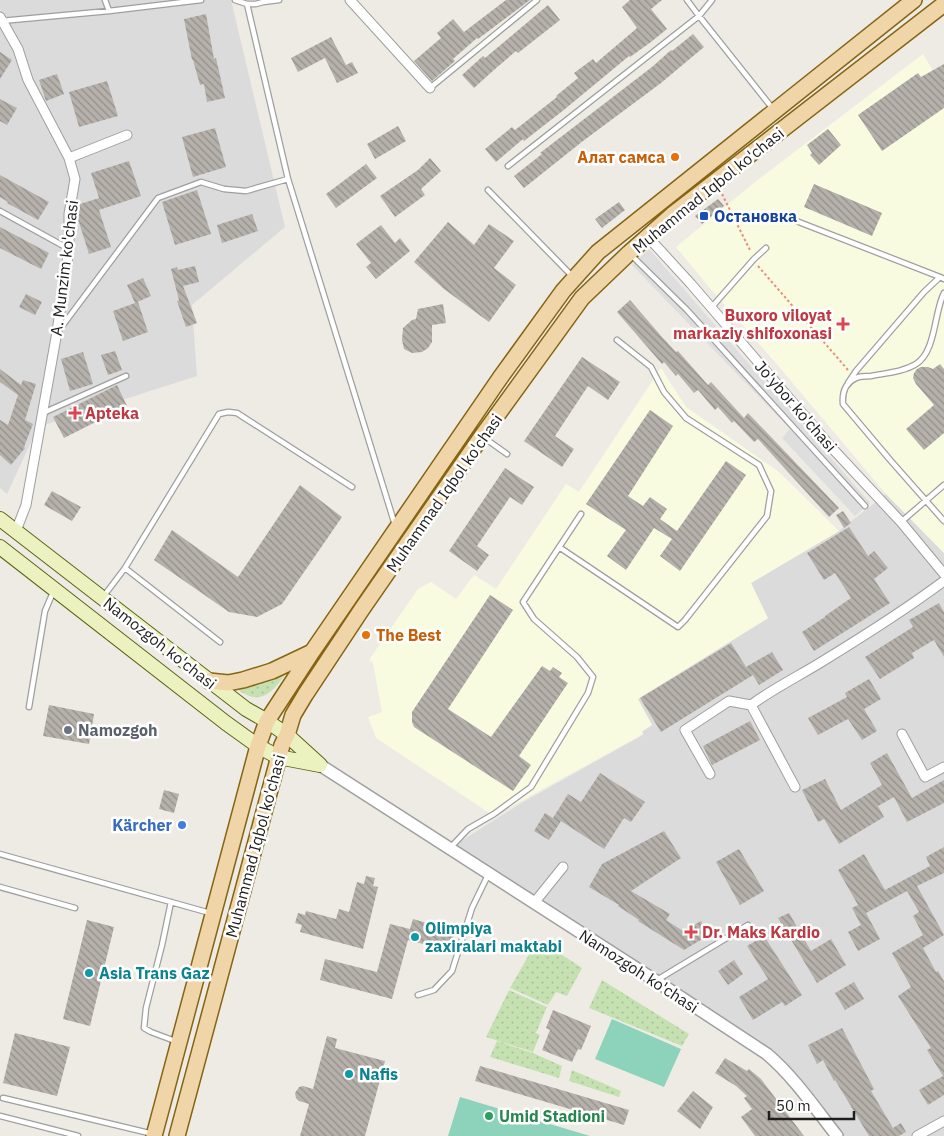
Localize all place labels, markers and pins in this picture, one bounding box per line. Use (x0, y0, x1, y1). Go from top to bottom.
place label: Алат самса (577, 147, 665, 167)
marker: Алат самса (669, 151, 681, 163)
place label: Остановка (714, 206, 797, 226)
marker: Остановка (698, 210, 710, 222)
place label: Buxoro viloyat markaziy shifoxonasi (673, 305, 832, 343)
marker: Buxoro viloyat markaziy shifoxonasi (836, 317, 850, 331)
place label: Apteka (85, 403, 139, 423)
marker: Apteka (69, 407, 81, 419)
place label: The Best (376, 625, 441, 645)
marker: The Best (360, 629, 372, 641)
place label: Namozgoh (78, 720, 157, 740)
marker: Namozgoh (62, 724, 74, 736)
place label: Kärcher (112, 815, 173, 835)
marker: Kärcher (176, 819, 188, 831)
place label: Olimpiya zaxiralari maktabi (425, 918, 562, 956)
place label: Dr. Maks Kardio (702, 922, 820, 942)
marker: Dr. Maks Kardio (684, 925, 698, 939)
marker: Olimpiya zaxiralari maktabi (409, 931, 421, 943)
place label: Asia Trans Gaz (99, 963, 210, 983)
marker: Asia Trans Gaz (83, 967, 95, 979)
place label: Nafis (359, 1064, 398, 1084)
marker: Nafis (343, 1068, 355, 1080)
place label: Umid Stadioni (499, 1106, 605, 1126)
marker: Umid Stadioni (483, 1110, 495, 1122)

